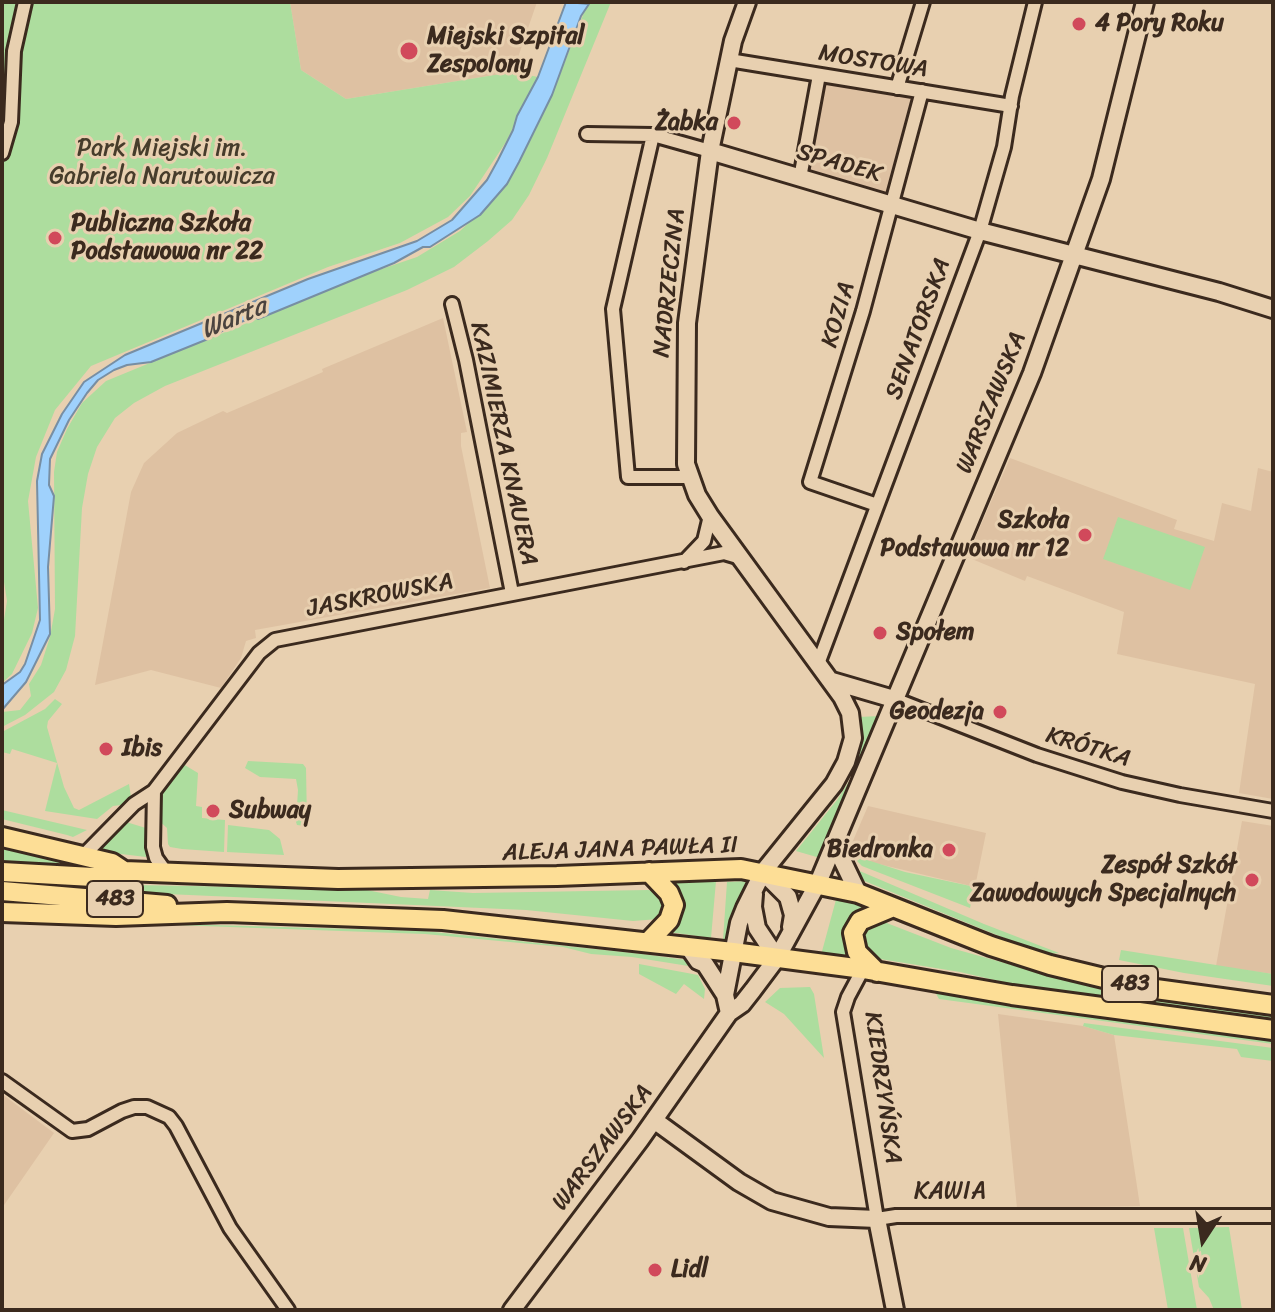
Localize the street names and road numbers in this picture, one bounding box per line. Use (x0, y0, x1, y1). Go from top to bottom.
street label: MOSTOWA (816, 39, 930, 85)
street label: SPADEK (793, 138, 885, 190)
street label: NADRZECZNA (648, 207, 692, 359)
street label: SENATORSKA (880, 254, 958, 404)
street label: KOZIA (816, 279, 862, 351)
street label: KAZIMIERZA KNAUERA (463, 320, 543, 568)
street label: WARSZAWSKA (951, 328, 1033, 478)
street label: JASKROWSKA (304, 568, 456, 624)
street label: KRÓTKA (1042, 722, 1134, 774)
street label: ALEJA JANA PAWŁA II (502, 831, 738, 869)
road number: 483 (87, 881, 143, 917)
road number: 483 (1102, 966, 1158, 1002)
street label: KIEDRZYŃSKA (857, 1010, 907, 1166)
street label: WARSZAWSKA (546, 1079, 660, 1217)
street label: KAWIA (914, 1178, 986, 1206)

